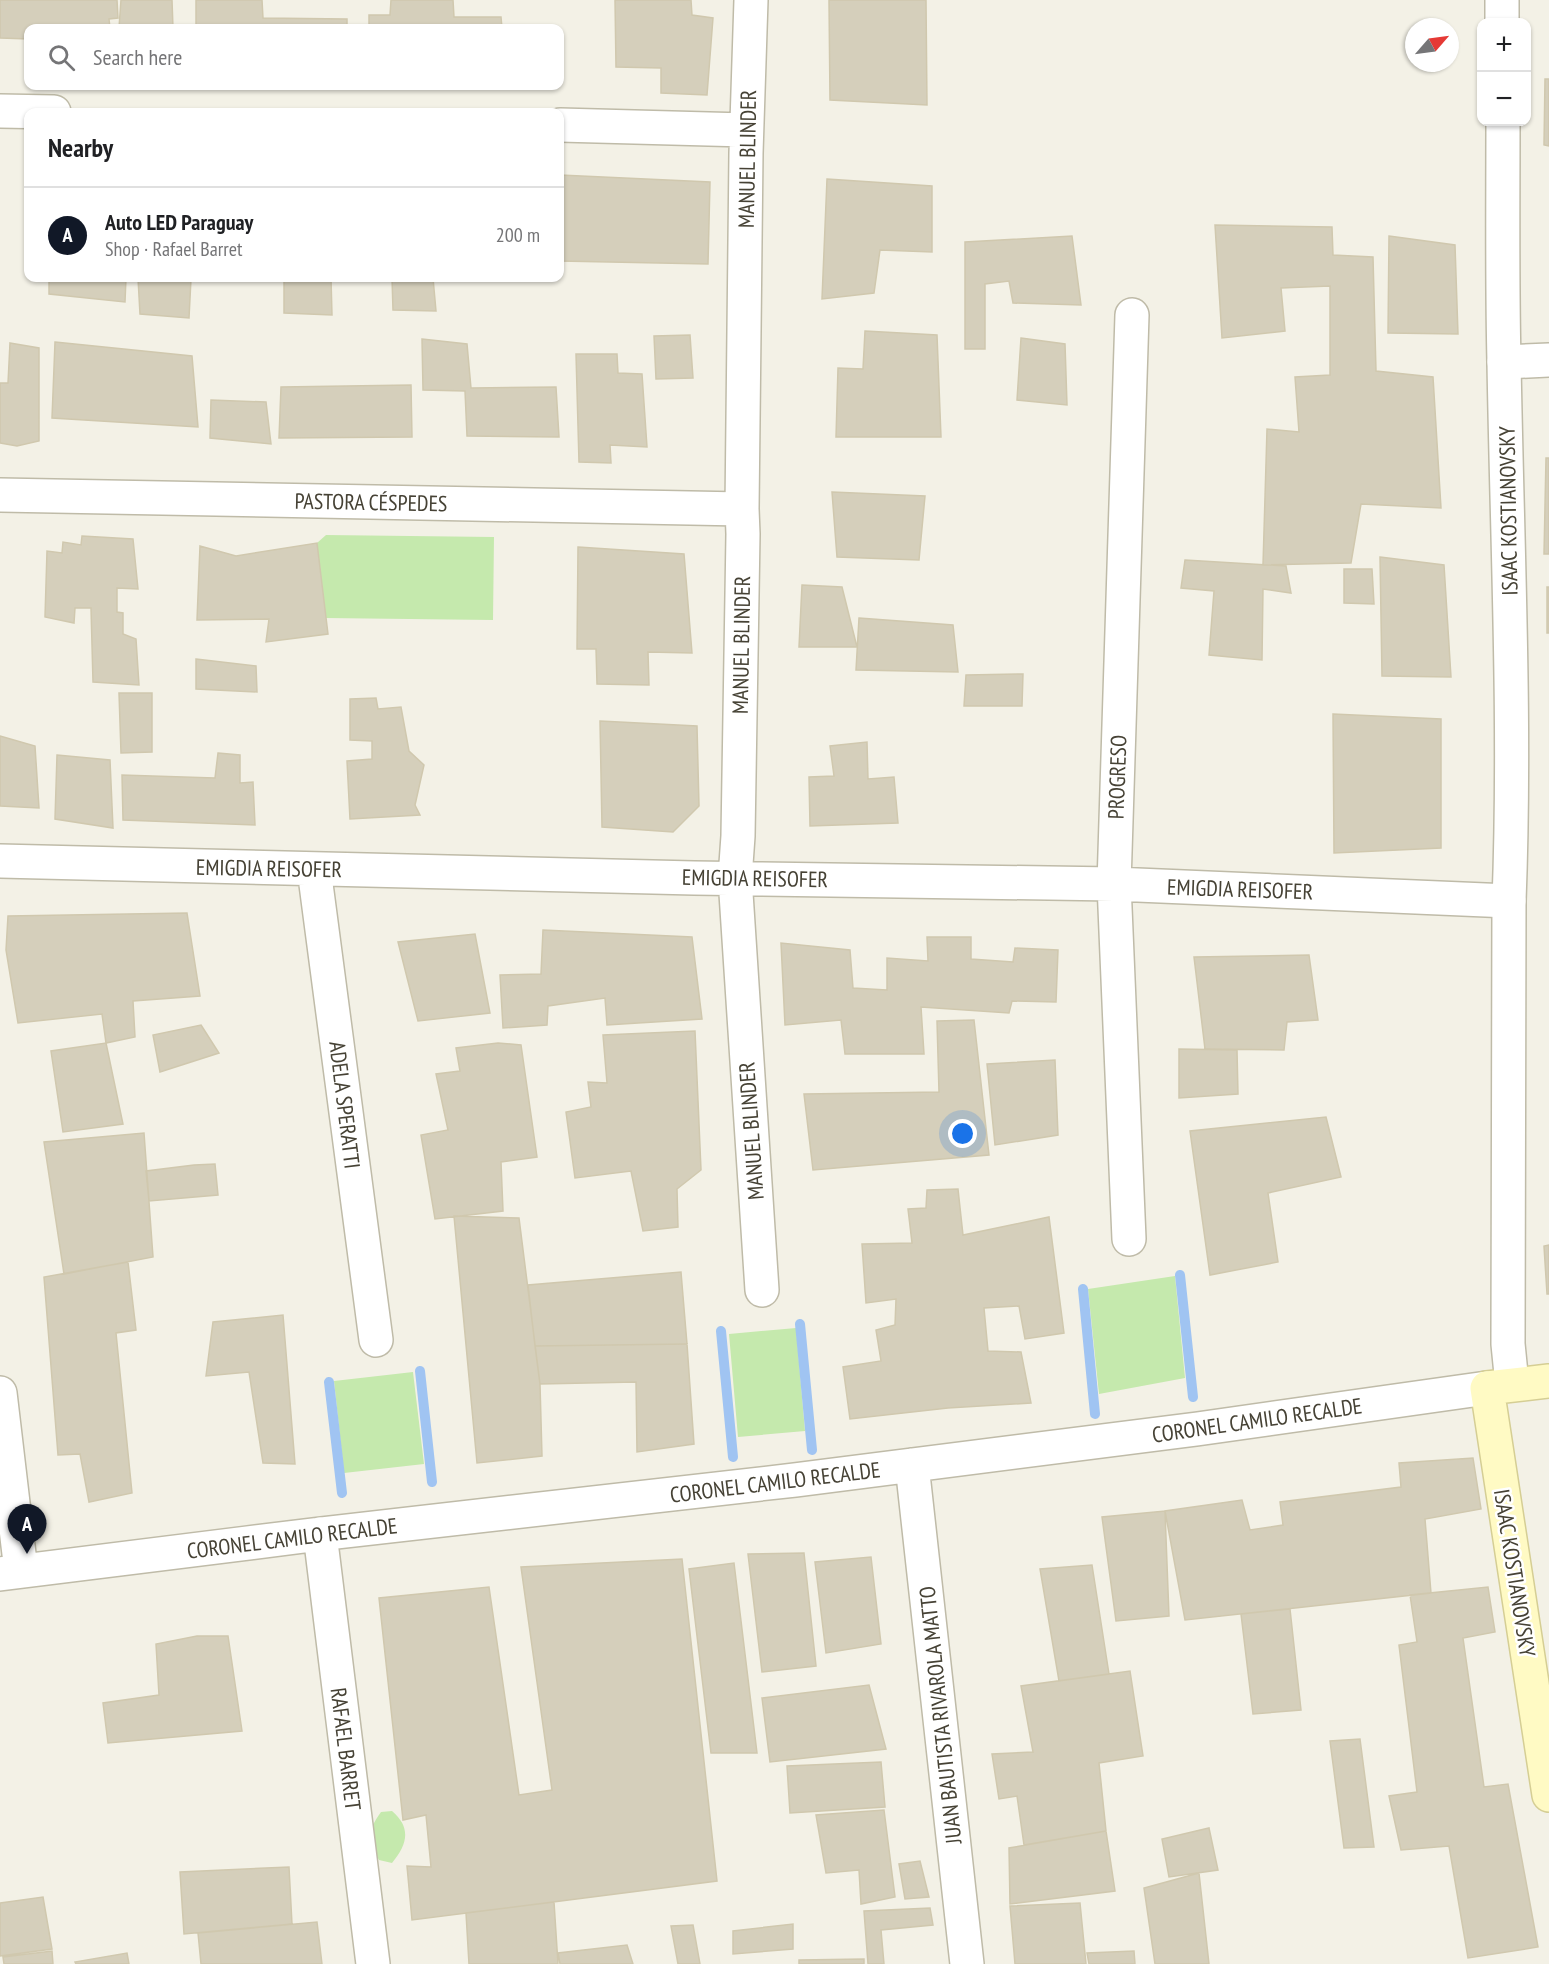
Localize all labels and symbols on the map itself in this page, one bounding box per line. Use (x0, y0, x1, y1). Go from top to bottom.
north arrow (1405, 18, 1459, 72)
street label: MANUEL BLINDER (732, 90, 762, 228)
street label: ISAAC KOSTIANOVSKY (1493, 426, 1523, 596)
street label: PASTORA CÉSPEDES (294, 487, 448, 517)
street label: MANUEL BLINDER (726, 576, 756, 714)
street label: PROGRESO (1102, 734, 1132, 820)
street label: EMIGDIA REISOFER (196, 853, 342, 883)
street label: EMIGDIA REISOFER (682, 863, 828, 893)
street label: EMIGDIA REISOFER (1166, 872, 1314, 906)
street label: ADELA SPERATTI (323, 1040, 367, 1170)
street label: MANUEL BLINDER (732, 1061, 770, 1201)
your location (948, 1119, 977, 1148)
street label: CORONEL CAMILO RECALDE (1150, 1391, 1364, 1449)
street label: CORONEL CAMILO RECALDE (668, 1455, 882, 1509)
street label: ISAAC KOSTIANOVSKY (1488, 1487, 1542, 1659)
pin: A (8, 1504, 46, 1554)
street label: CORONEL CAMILO RECALDE (185, 1511, 399, 1565)
street label: JUAN BAUTISTA RIVAROLA MATTO (913, 1585, 968, 1846)
street label: RAFAEL BARRET (325, 1686, 367, 1812)

